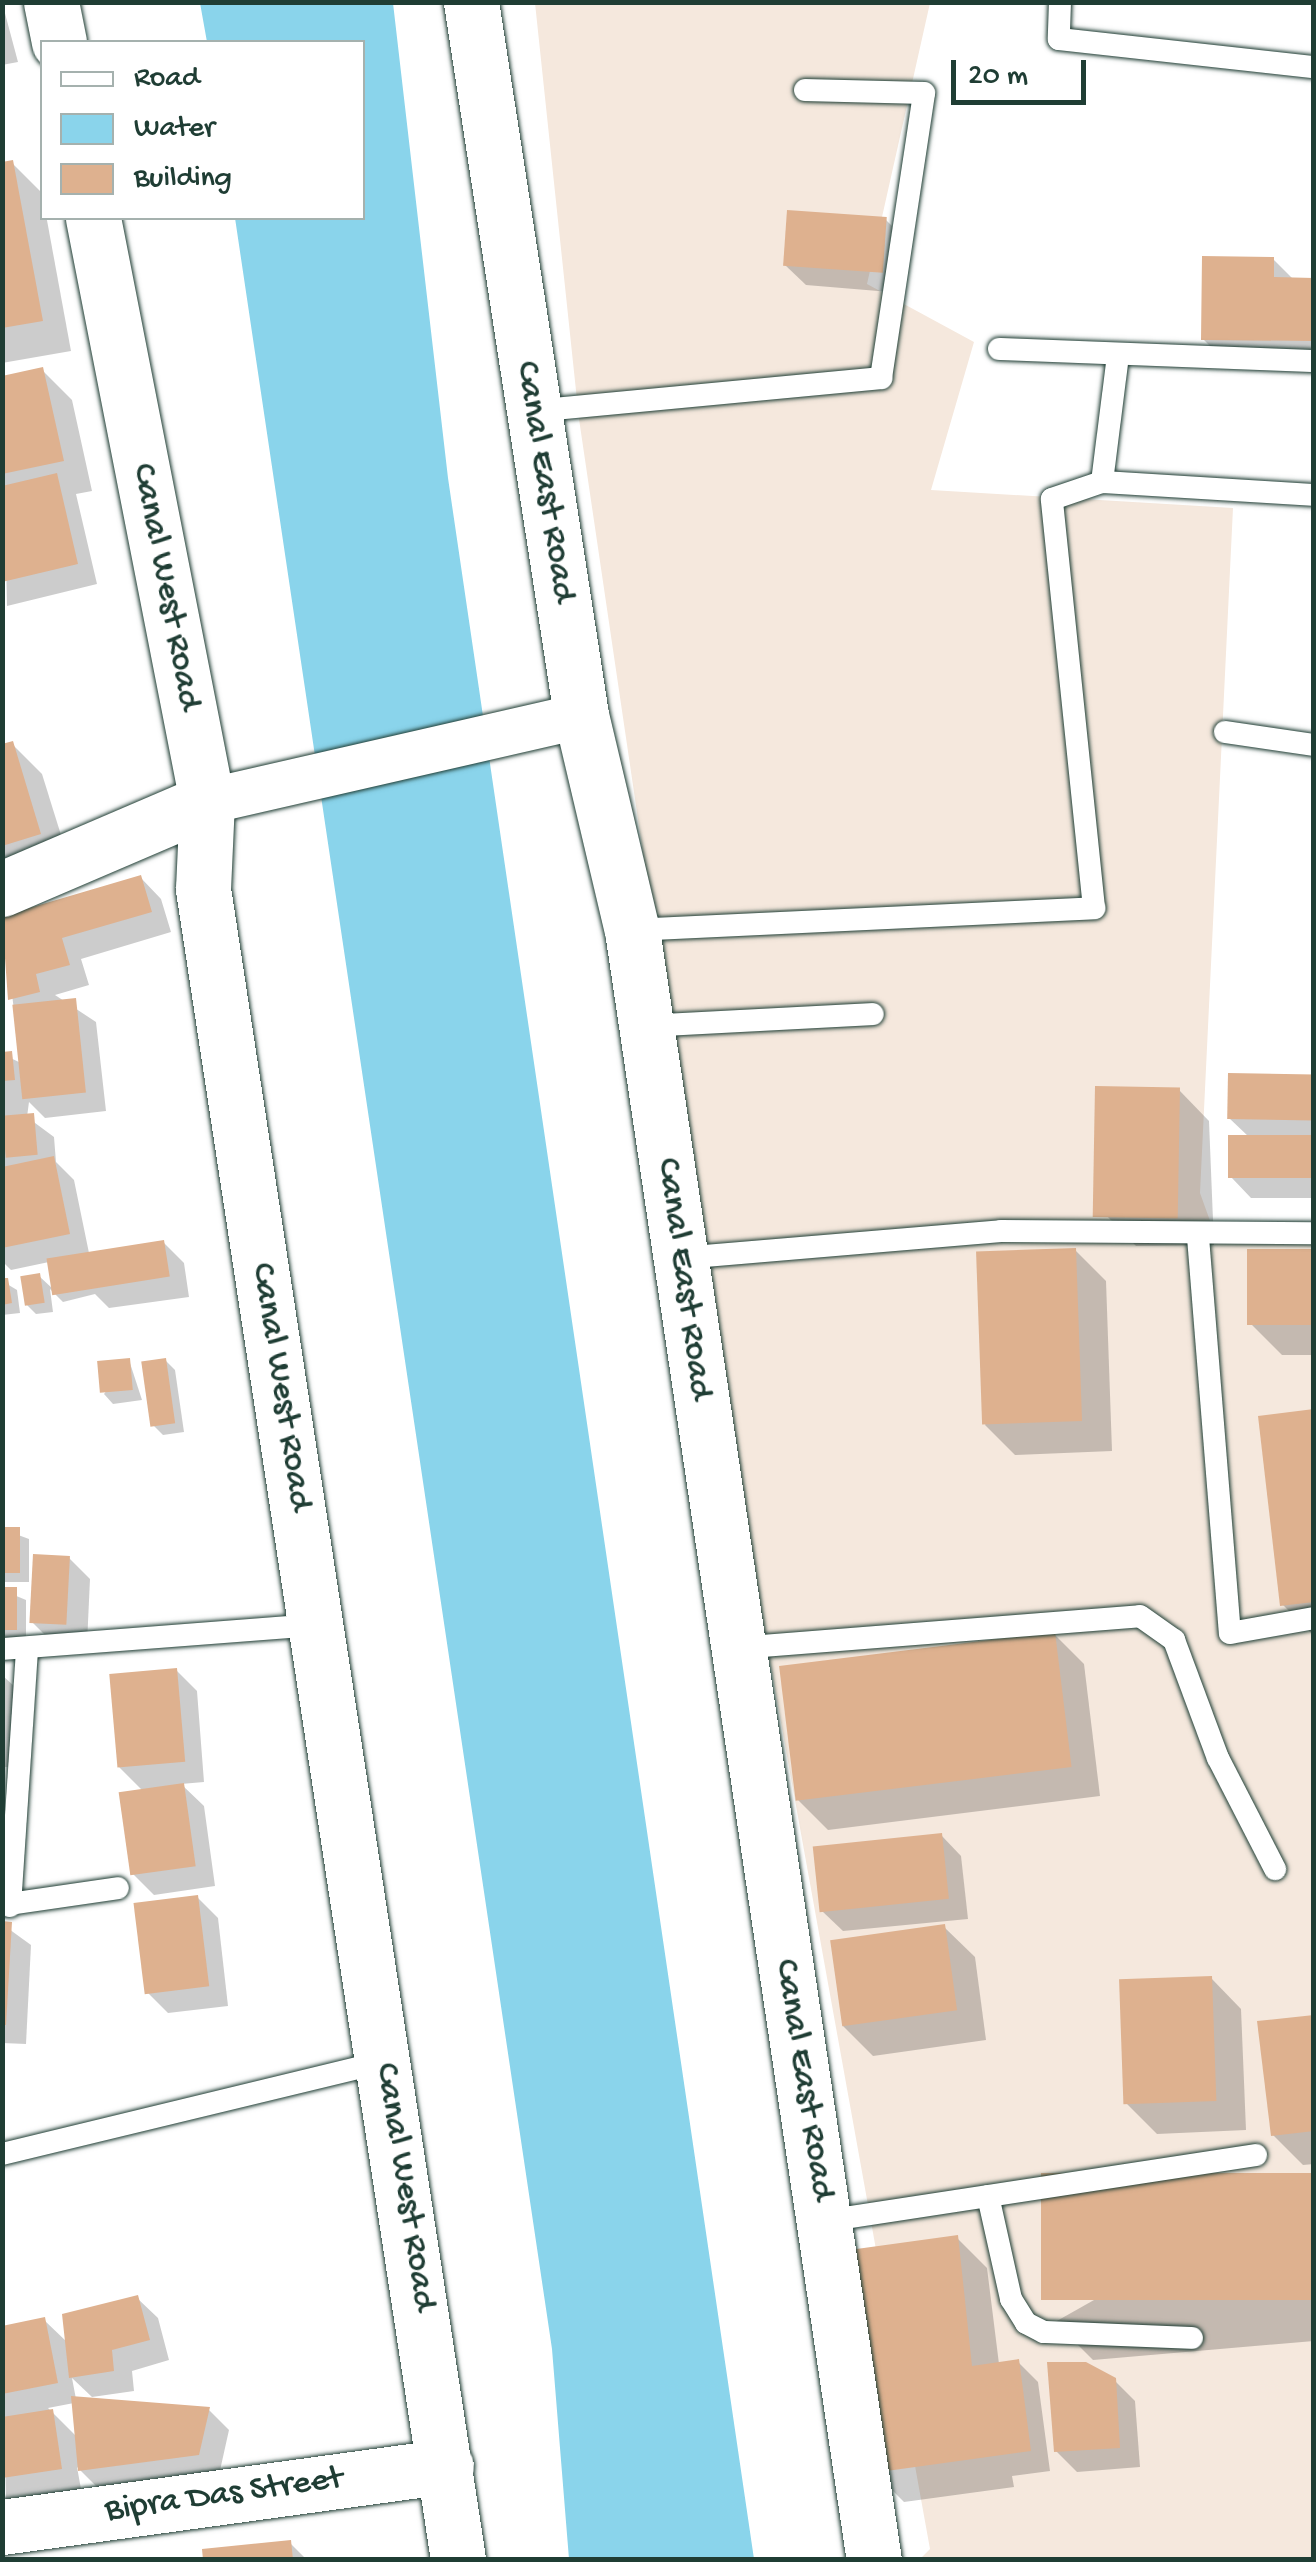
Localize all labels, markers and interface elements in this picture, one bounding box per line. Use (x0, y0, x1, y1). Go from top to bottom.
legend (40, 40, 365, 220)
scale bar (956, 40, 1091, 102)
text: 20 m (968, 60, 1028, 95)
text: Road (134, 62, 200, 97)
text: Water (134, 112, 215, 147)
text: Building (134, 162, 232, 197)
street label: Canal East Road (504, 358, 584, 606)
street label: Canal West Road (121, 460, 209, 714)
street label: Canal East Road (645, 1155, 721, 1403)
street label: Canal West Road (240, 1260, 320, 1514)
street label: Canal East Road (763, 1956, 843, 2204)
street label: Canal West Road (364, 2060, 444, 2314)
street label: Bipra Das Street (102, 2459, 346, 2533)

